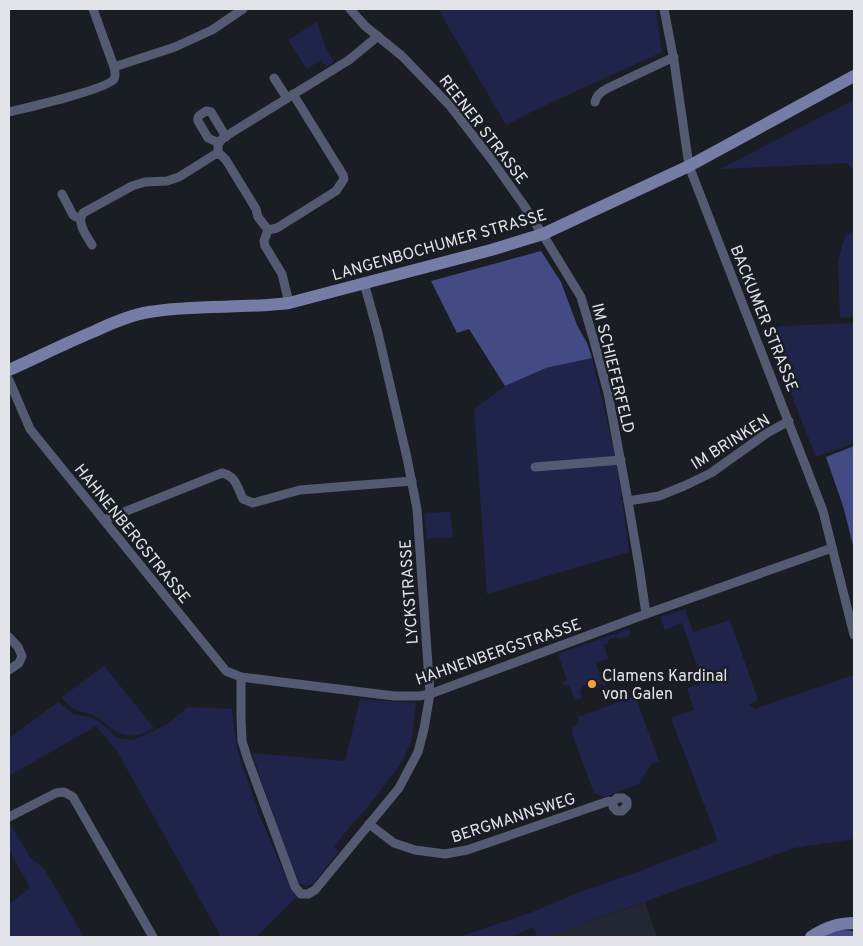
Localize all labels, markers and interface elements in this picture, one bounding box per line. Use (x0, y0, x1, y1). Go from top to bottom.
street label: REENER STRASSE (434, 72, 531, 189)
street label: LANGENBOCHUMER STRASSE (330, 206, 549, 286)
street label: BACKUMER STRASSE (725, 243, 802, 395)
street label: IM SCHIEFERFELD (586, 301, 638, 436)
street label: IM BRINKEN (688, 411, 774, 475)
street label: HAHNENBERGSTRASSE (69, 460, 194, 608)
street label: LYCKSTRASSE (396, 539, 424, 645)
street label: HAHNENBERGSTRASSE (413, 615, 584, 691)
place label: Clamens Kardinal von Galen (602, 667, 728, 705)
marker: Clamens Kardinal von Galen (586, 678, 598, 690)
street label: BERGMANNSWEG (449, 789, 578, 848)

